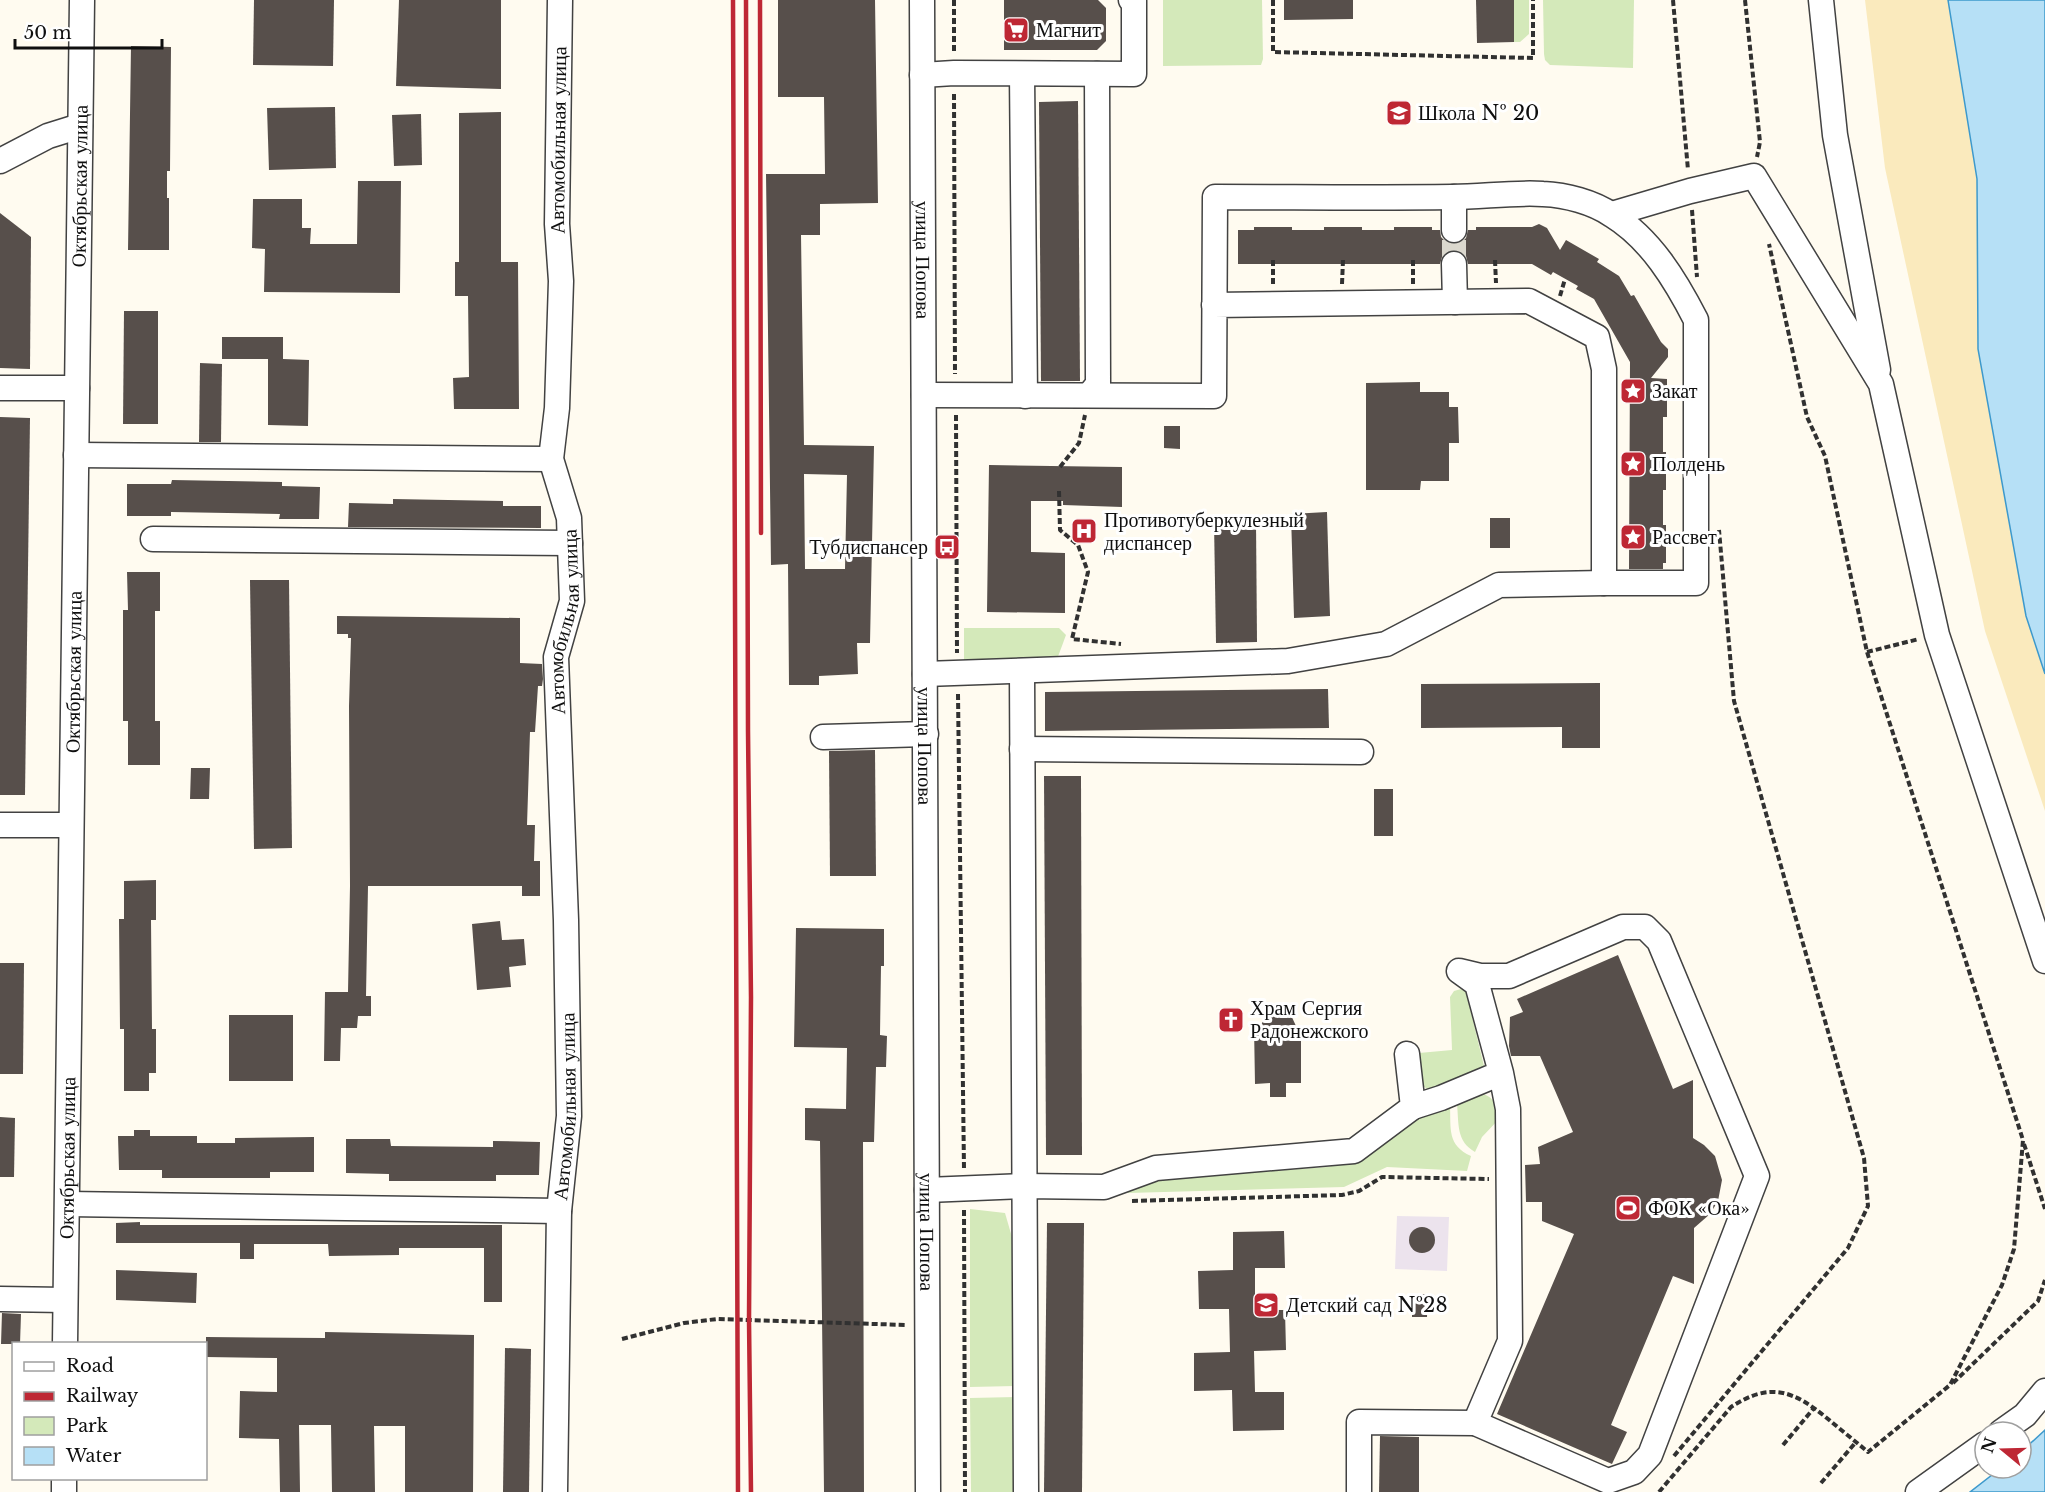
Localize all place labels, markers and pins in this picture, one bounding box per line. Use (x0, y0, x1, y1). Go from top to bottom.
supermarket icon: Магнит (1001, 15, 1031, 45)
place label: Магнит (1036, 18, 1101, 42)
school or university icon: Школа № 20 (1384, 98, 1414, 128)
place label: Школа № 20 (1418, 101, 1539, 125)
place icon: Закат (1618, 376, 1648, 406)
place label: Закат (1652, 379, 1698, 403)
place icon: Полдень (1618, 449, 1648, 479)
place label: Полдень (1652, 452, 1725, 476)
place label: Противотуберкулезный диспансер (1104, 508, 1304, 555)
hospital icon: Противотуберкулезный диспансер (1069, 516, 1099, 546)
place icon: Рассвет (1618, 522, 1648, 552)
place label: Рассвет (1652, 525, 1717, 549)
bus stop icon: Тубдиспансер (932, 532, 962, 562)
place label: Тубдиспансер (809, 535, 928, 559)
place label: Храм Сергия Радонежского (1250, 996, 1369, 1043)
church icon: Храм Сергия Радонежского (1216, 1005, 1246, 1035)
sports icon: ФОК «Ока» (1613, 1193, 1643, 1223)
place label: ФОК «Ока» (1648, 1196, 1750, 1220)
school or university icon: Детский сад №28 (1251, 1290, 1281, 1320)
place label: Детский сад №28 (1286, 1293, 1448, 1317)

